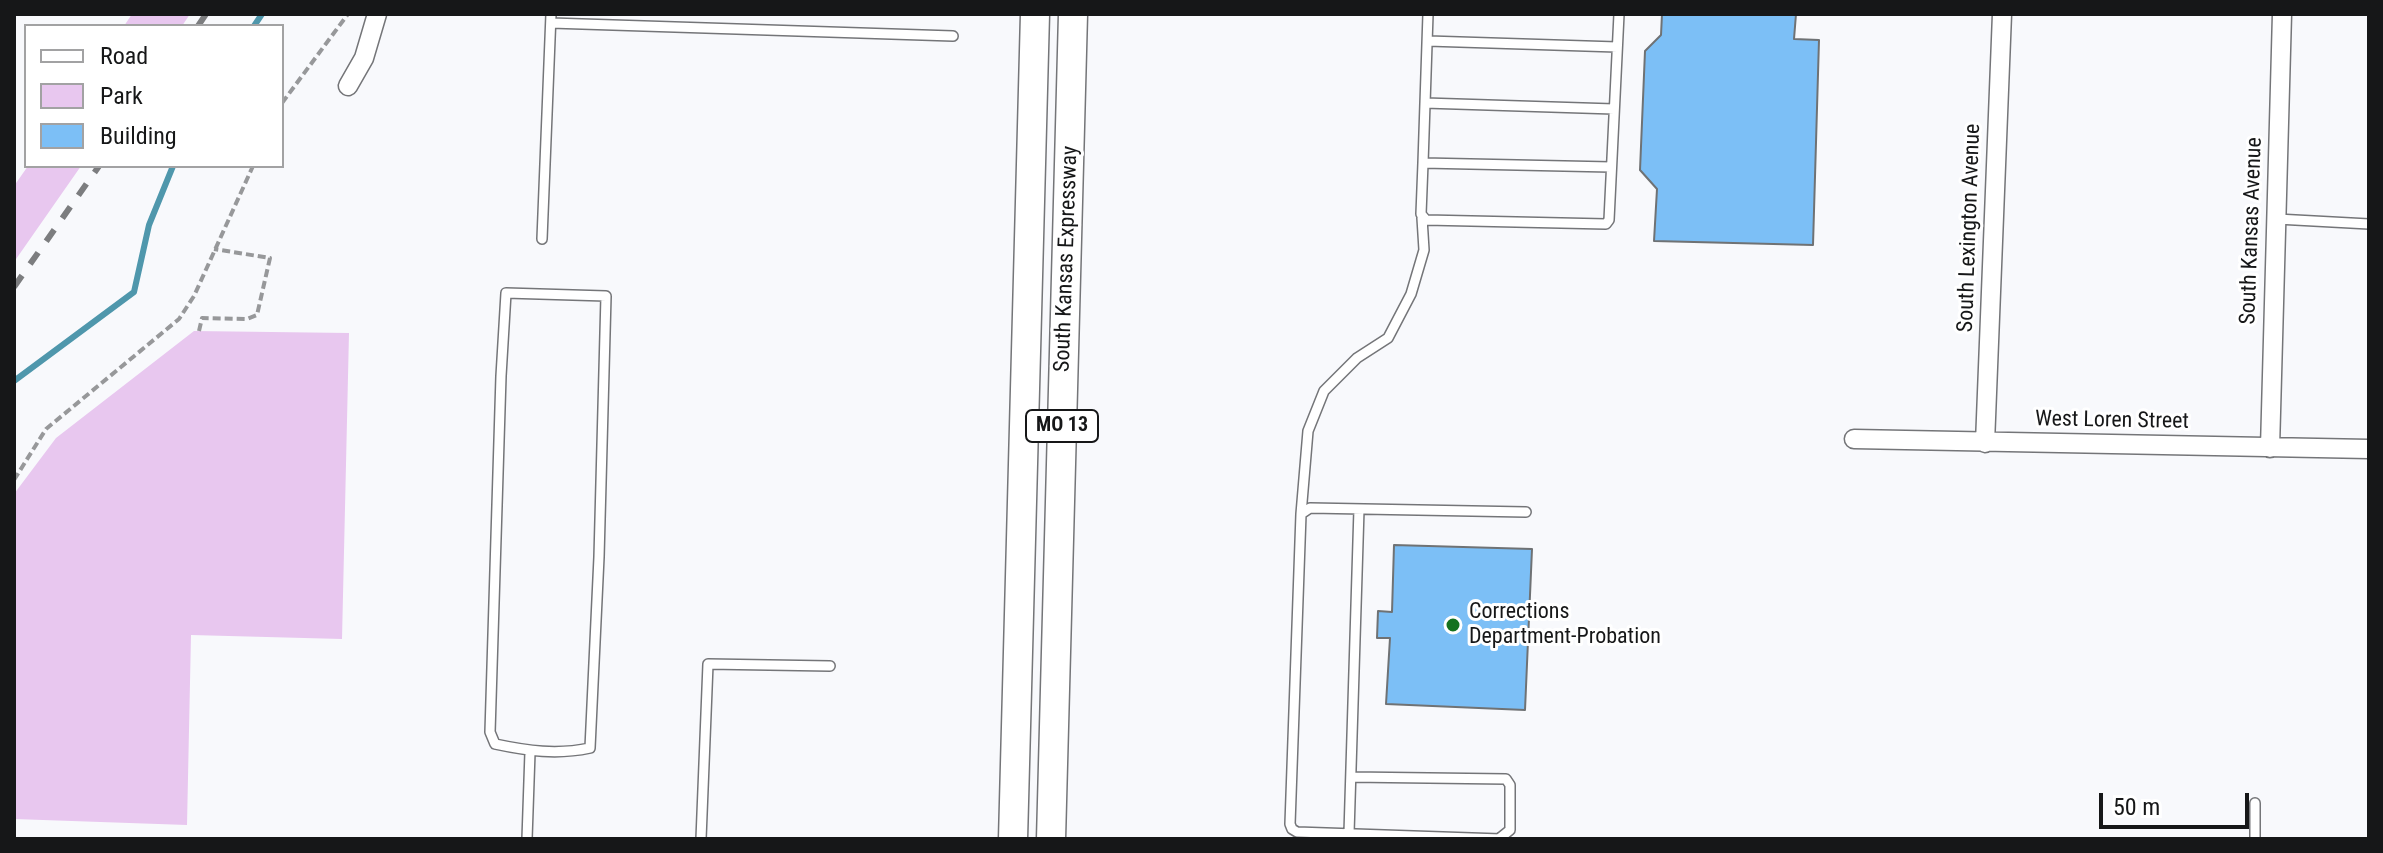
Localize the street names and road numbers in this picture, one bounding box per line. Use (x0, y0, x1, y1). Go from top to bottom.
street label: South Lexington Avenue (1953, 123, 1987, 333)
street label: South Kansas Avenue (2236, 137, 2268, 325)
street label: South Kansas Expressway (1050, 145, 1084, 373)
street label: West Loren Street (2035, 406, 2189, 436)
road number: MO 13 (1026, 410, 1098, 442)

